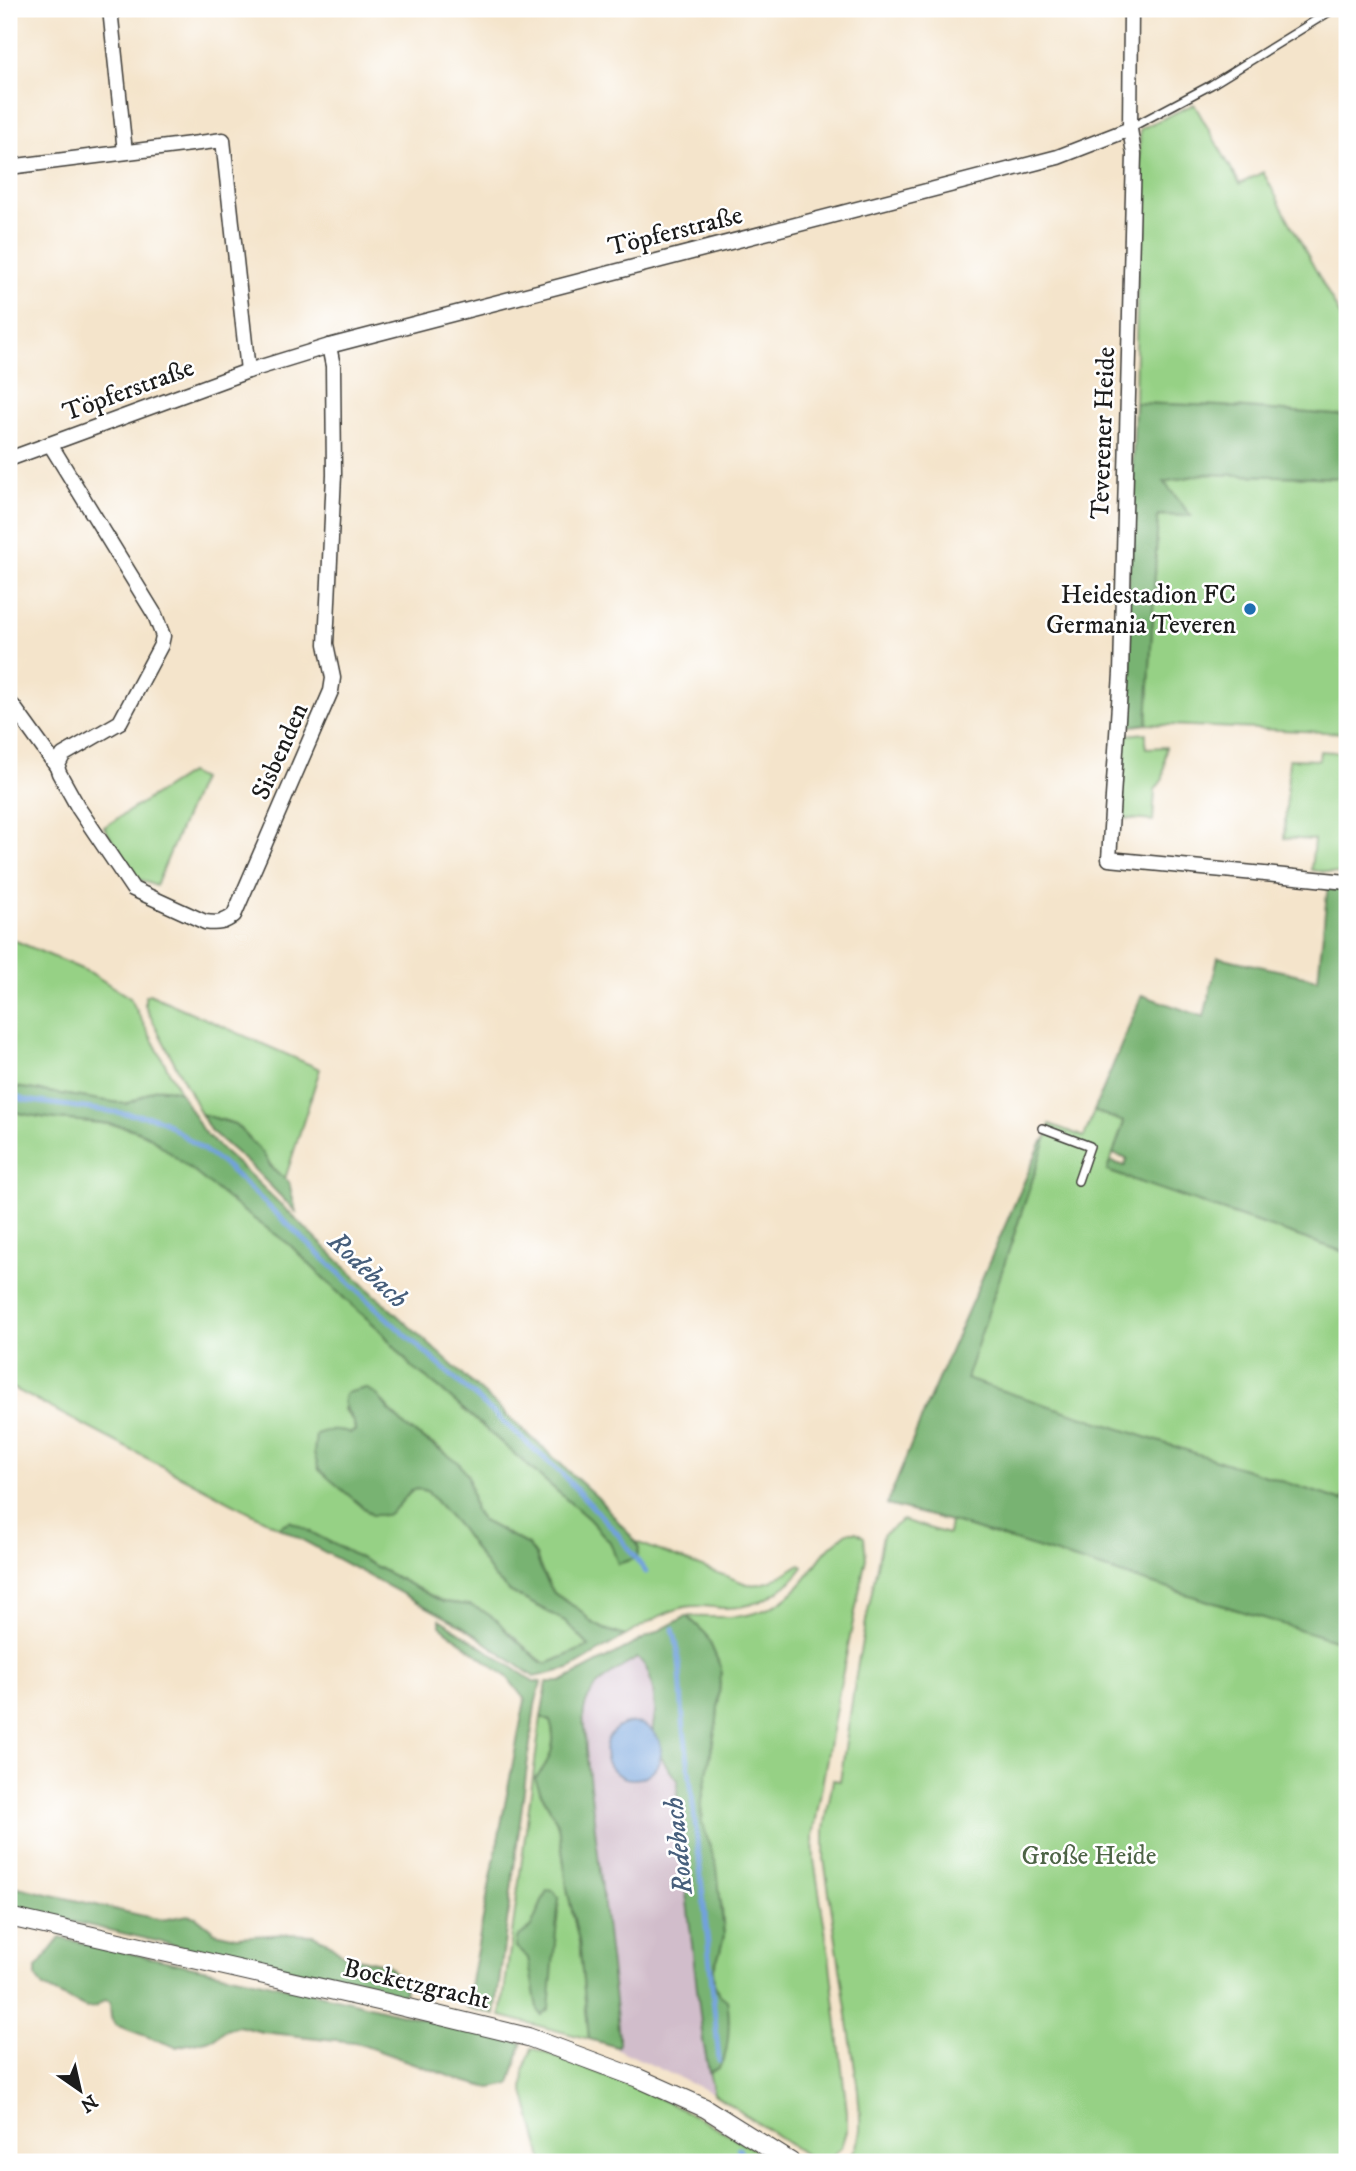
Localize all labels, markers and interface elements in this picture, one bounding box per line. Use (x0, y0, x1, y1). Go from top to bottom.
street label: Töpferstraße (605, 199, 746, 264)
street label: Teverener Heide (1084, 346, 1123, 520)
street label: Töpferstraße (58, 351, 199, 429)
place label: Heidestadion FC Germania Teveren (1046, 579, 1236, 642)
marker: Heidestadion FC Germania Teveren (1242, 601, 1258, 617)
street label: Sisbenden (244, 698, 317, 805)
water label: Rodebach (320, 1223, 416, 1316)
water label: Rodebach (656, 1796, 701, 1897)
park label: Große Heide (1021, 1840, 1157, 1873)
street label: Bocketzgracht (340, 1952, 493, 2017)
north arrow (46, 2056, 116, 2126)
text: N (75, 2089, 102, 2117)

